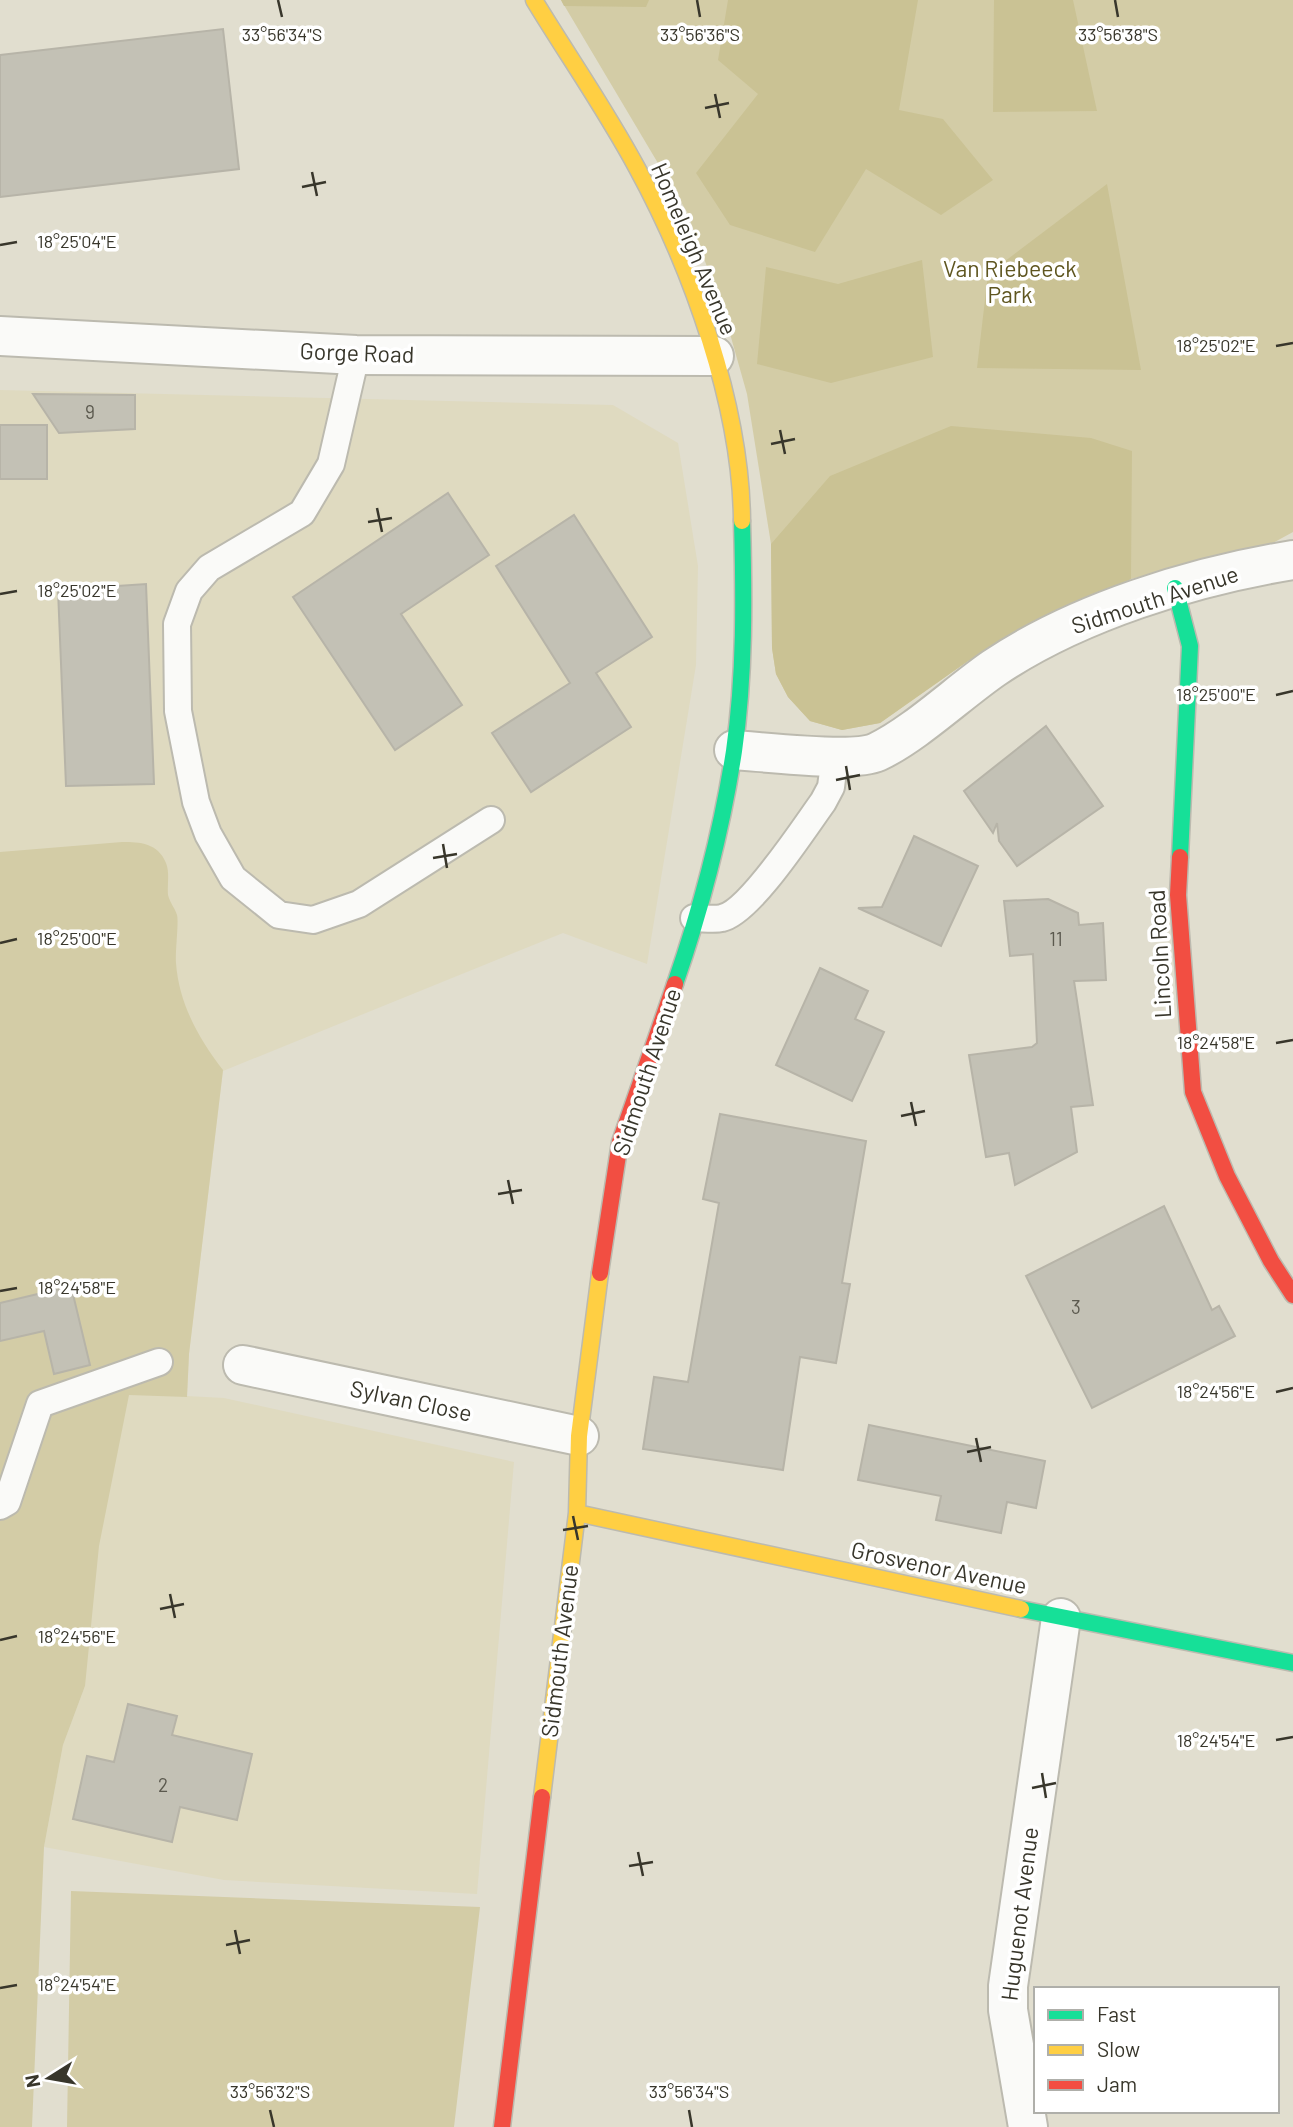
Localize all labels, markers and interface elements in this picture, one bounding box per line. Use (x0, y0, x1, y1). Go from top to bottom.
text: 33°56'34"S (242, 23, 322, 45)
text: 33°56'36"S (660, 23, 740, 45)
text: 33°56'38"S (1078, 23, 1158, 45)
street label: Homeleigh Avenue (646, 158, 744, 339)
text: 18°25'04"E (37, 230, 117, 252)
park label: Van Riebeeck Park (943, 254, 1077, 308)
text: 18°25'02"E (1176, 334, 1256, 356)
street label: Gorge Road (299, 336, 415, 368)
house number: 9 (85, 400, 95, 423)
street label: Sidmouth Avenue (1068, 559, 1242, 639)
text: 18°25'02"E (37, 579, 117, 601)
text: 18°25'00"E (1176, 683, 1256, 705)
street label: Lincoln Road (1142, 889, 1176, 1019)
text: 18°25'00"E (37, 927, 117, 949)
house number: 11 (1049, 927, 1063, 950)
street label: Sidmouth Avenue (606, 985, 686, 1159)
text: 18°24'58"E (1177, 1031, 1255, 1053)
text: 18°24'58"E (38, 1276, 116, 1298)
house number: 3 (1071, 1295, 1081, 1318)
street label: Sylvan Close (348, 1373, 475, 1427)
text: 18°24'56"E (1177, 1380, 1255, 1402)
street label: Grosvenor Avenue (849, 1535, 1030, 1599)
street label: Sidmouth Avenue (535, 1563, 584, 1739)
text: 18°24'56"E (38, 1625, 116, 1647)
text: 18°24'54"E (1177, 1729, 1255, 1751)
house number: 2 (158, 1773, 168, 1796)
street label: Huguenot Avenue (994, 1825, 1044, 2002)
text: 18°24'54"E (38, 1973, 116, 1995)
legend (1034, 1987, 1279, 2113)
text: Fast (1097, 2001, 1137, 2026)
text: Slow (1097, 2036, 1140, 2061)
north arrow (14, 2043, 84, 2113)
text: Jam (1097, 2071, 1137, 2096)
text: N (19, 2073, 44, 2090)
text: 33°56'32"S (230, 2080, 310, 2102)
text: 33°56'34"S (649, 2080, 729, 2102)

